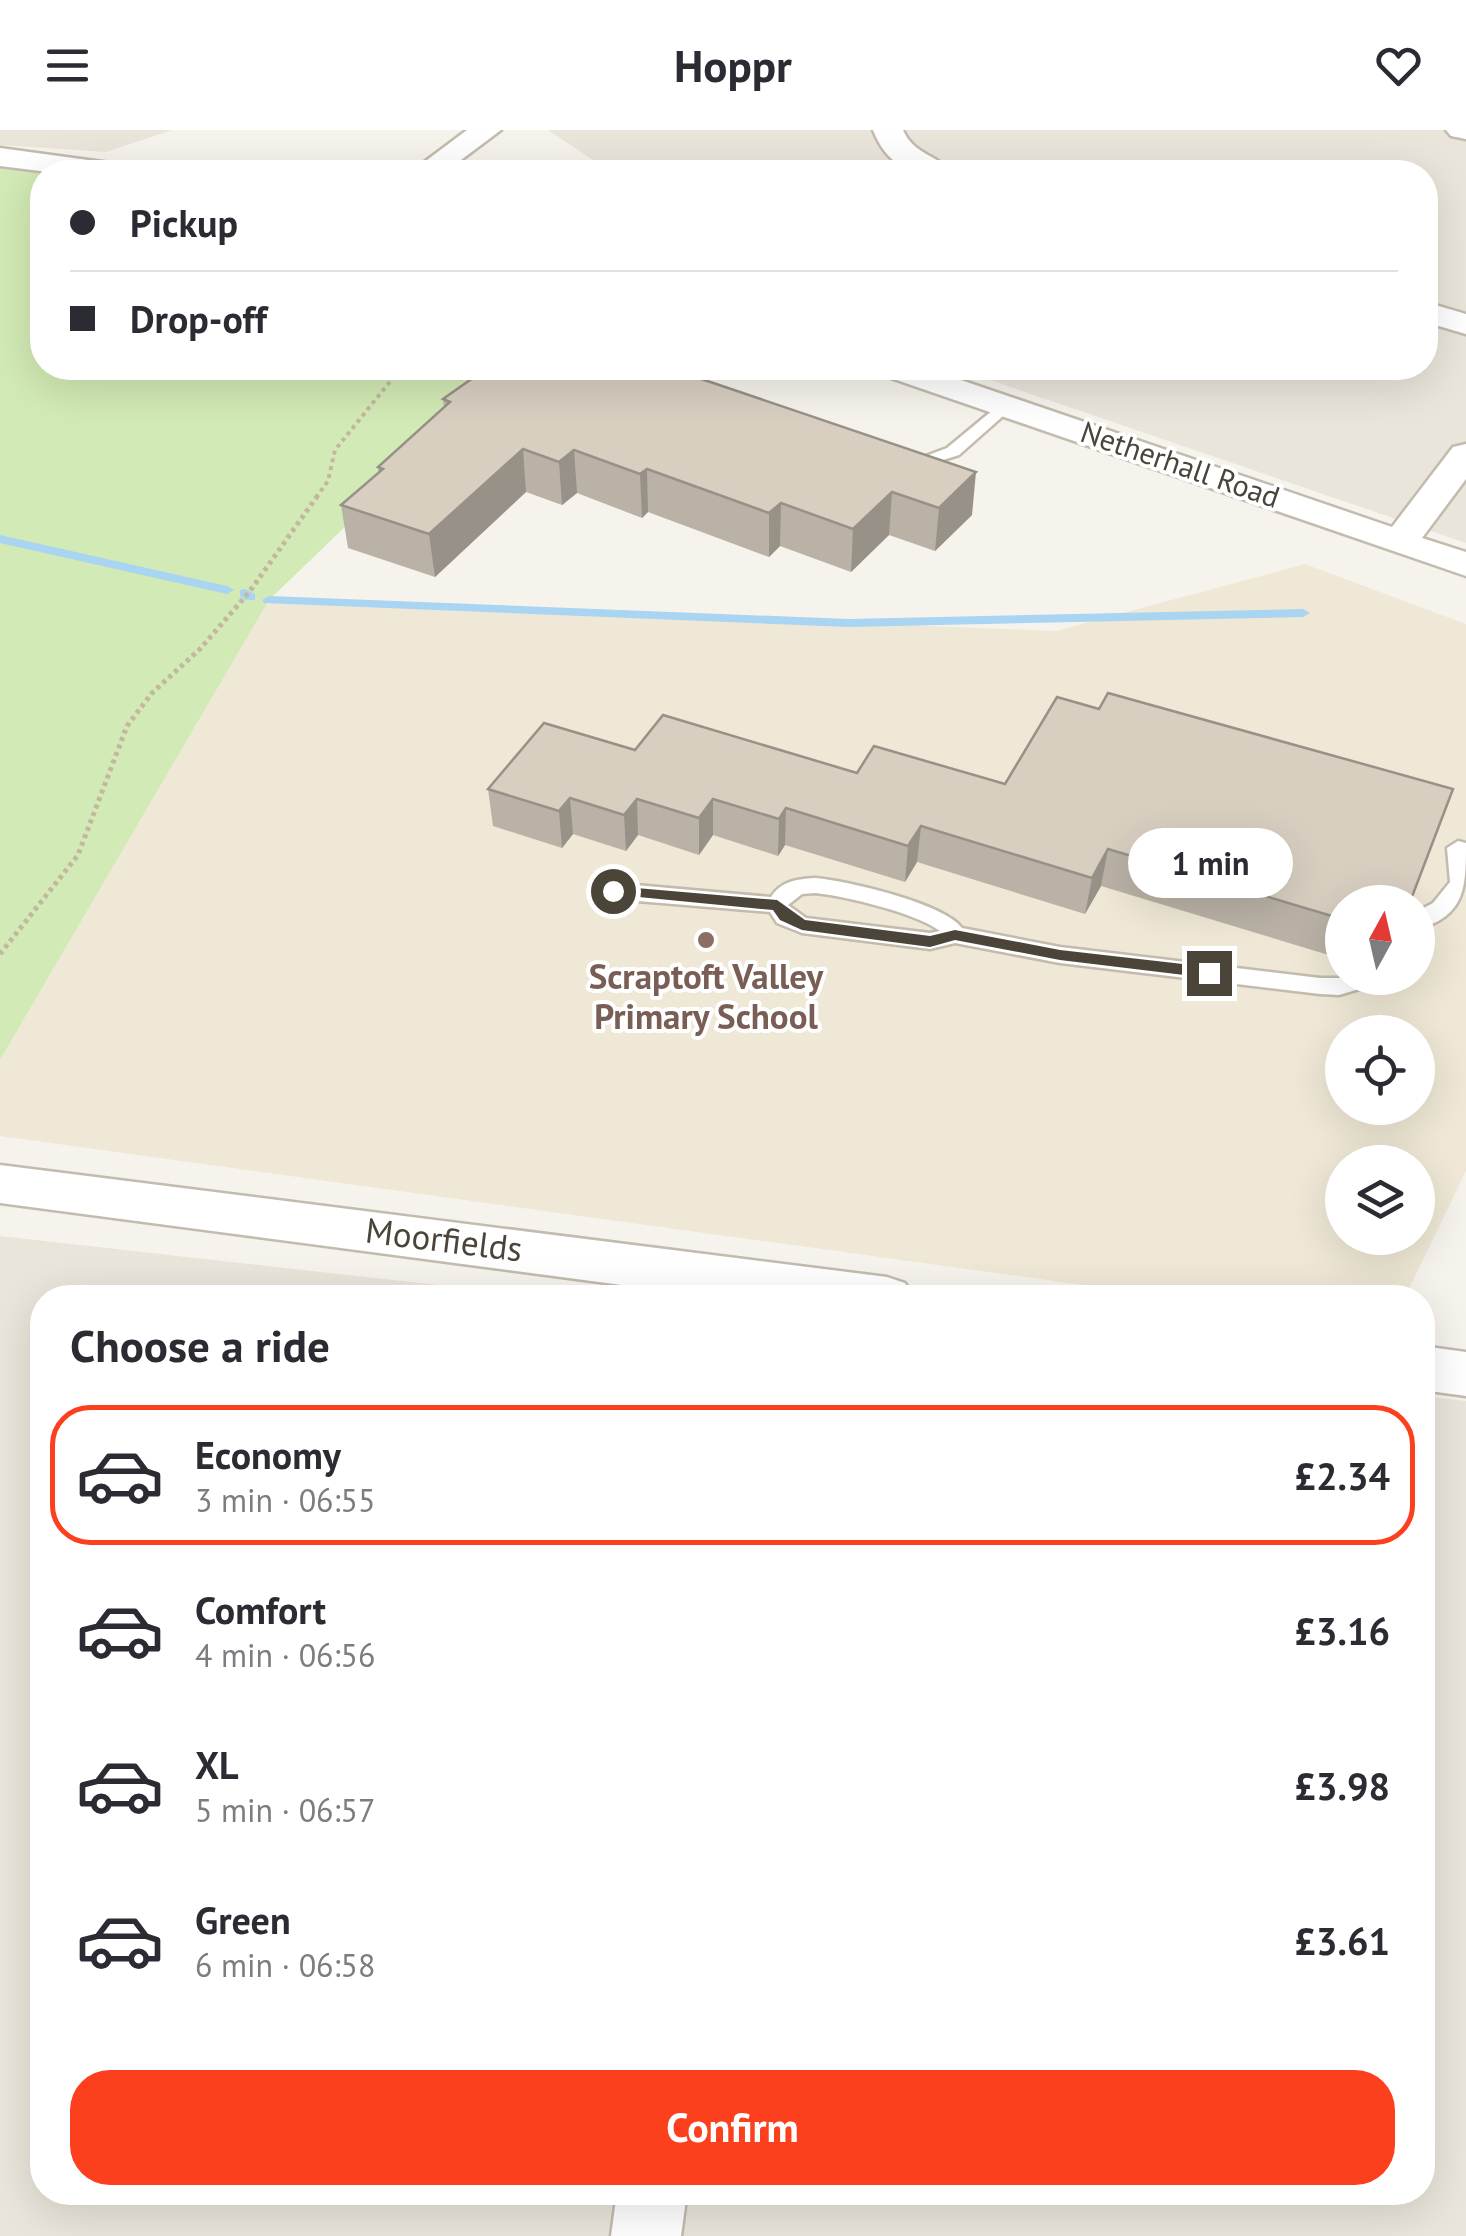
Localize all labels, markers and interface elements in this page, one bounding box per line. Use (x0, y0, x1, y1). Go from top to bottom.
text: Hoppr (674, 36, 792, 94)
icon: menu (40, 38, 95, 93)
icon: heart (1371, 38, 1426, 93)
text: Pickup (130, 198, 238, 247)
text: Drop-off (130, 294, 267, 343)
street label: Netherhall Road (1076, 411, 1285, 516)
callout: 1 min (1126, 828, 1292, 898)
text: 1 min (1171, 842, 1250, 884)
route start (591, 869, 636, 914)
north arrow (1325, 885, 1435, 995)
map controls (1325, 885, 1435, 1255)
marker: Scraptoft Valley Primary School (695, 929, 717, 951)
route end (1187, 951, 1232, 996)
place label: Scraptoft Valley Primary School (589, 953, 825, 1039)
button: locate (1325, 1015, 1435, 1125)
button: layers (1325, 1145, 1435, 1255)
street label: Moorfields (363, 1207, 525, 1271)
text: Choose a ride (70, 1316, 330, 1374)
icon: car (75, 1430, 165, 1520)
text: Economy (195, 1430, 341, 1479)
text: £2.34 (1294, 1451, 1390, 1500)
text: 3 min · 06:55 (195, 1479, 375, 1521)
icon: car (75, 1585, 165, 1675)
text: Comfort (195, 1585, 326, 1634)
text: £3.16 (1294, 1606, 1390, 1655)
text: 4 min · 06:56 (195, 1634, 375, 1676)
icon: car (75, 1740, 165, 1830)
text: XL (195, 1740, 239, 1789)
text: £3.98 (1294, 1761, 1390, 1810)
text: 5 min · 06:57 (195, 1789, 375, 1831)
icon: car (75, 1895, 165, 1985)
text: Green (195, 1895, 291, 1944)
text: £3.61 (1294, 1916, 1390, 1965)
text: 6 min · 06:58 (195, 1944, 375, 1986)
button: Confirm (70, 2070, 1395, 2185)

